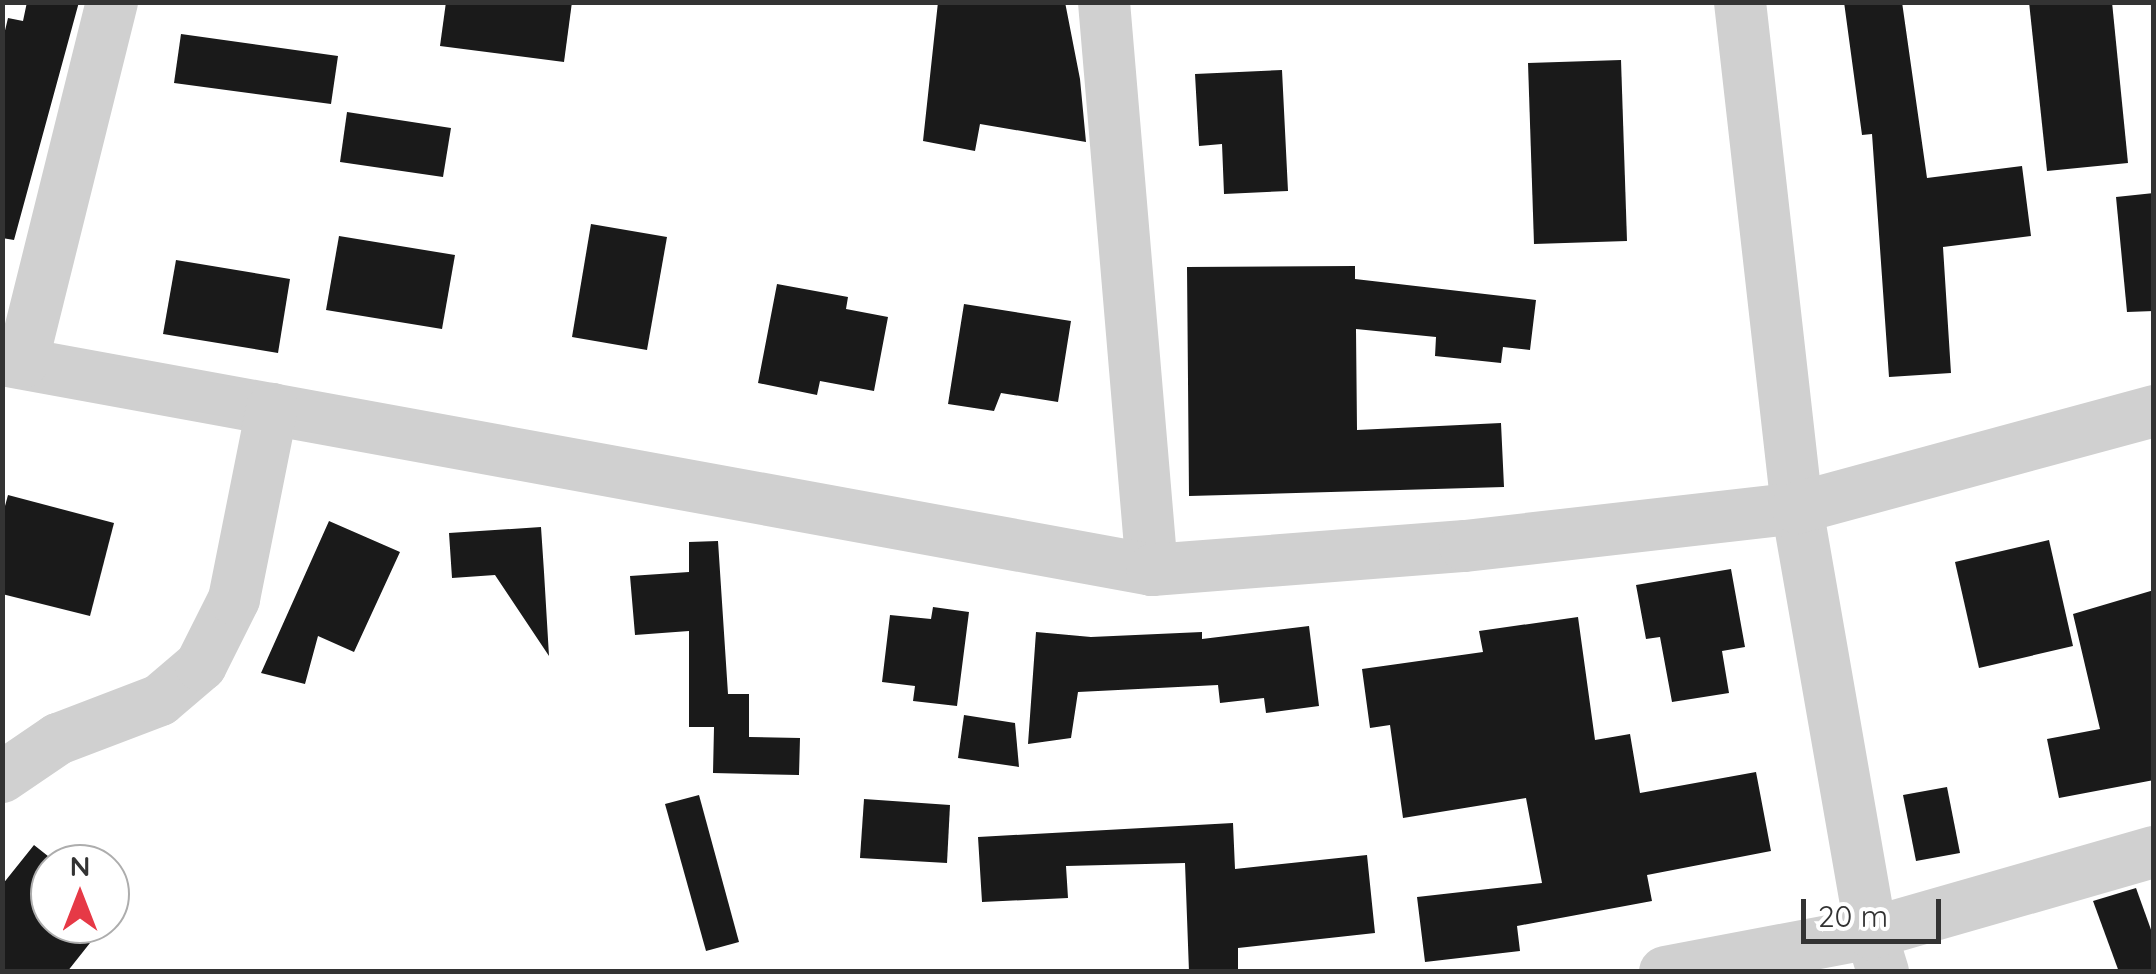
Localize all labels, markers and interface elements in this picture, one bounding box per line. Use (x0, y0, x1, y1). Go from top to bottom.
north arrow (30, 844, 130, 944)
text: N (70, 848, 90, 883)
scale bar (1806, 879, 1946, 941)
text: 20 m (1818, 897, 1888, 935)

